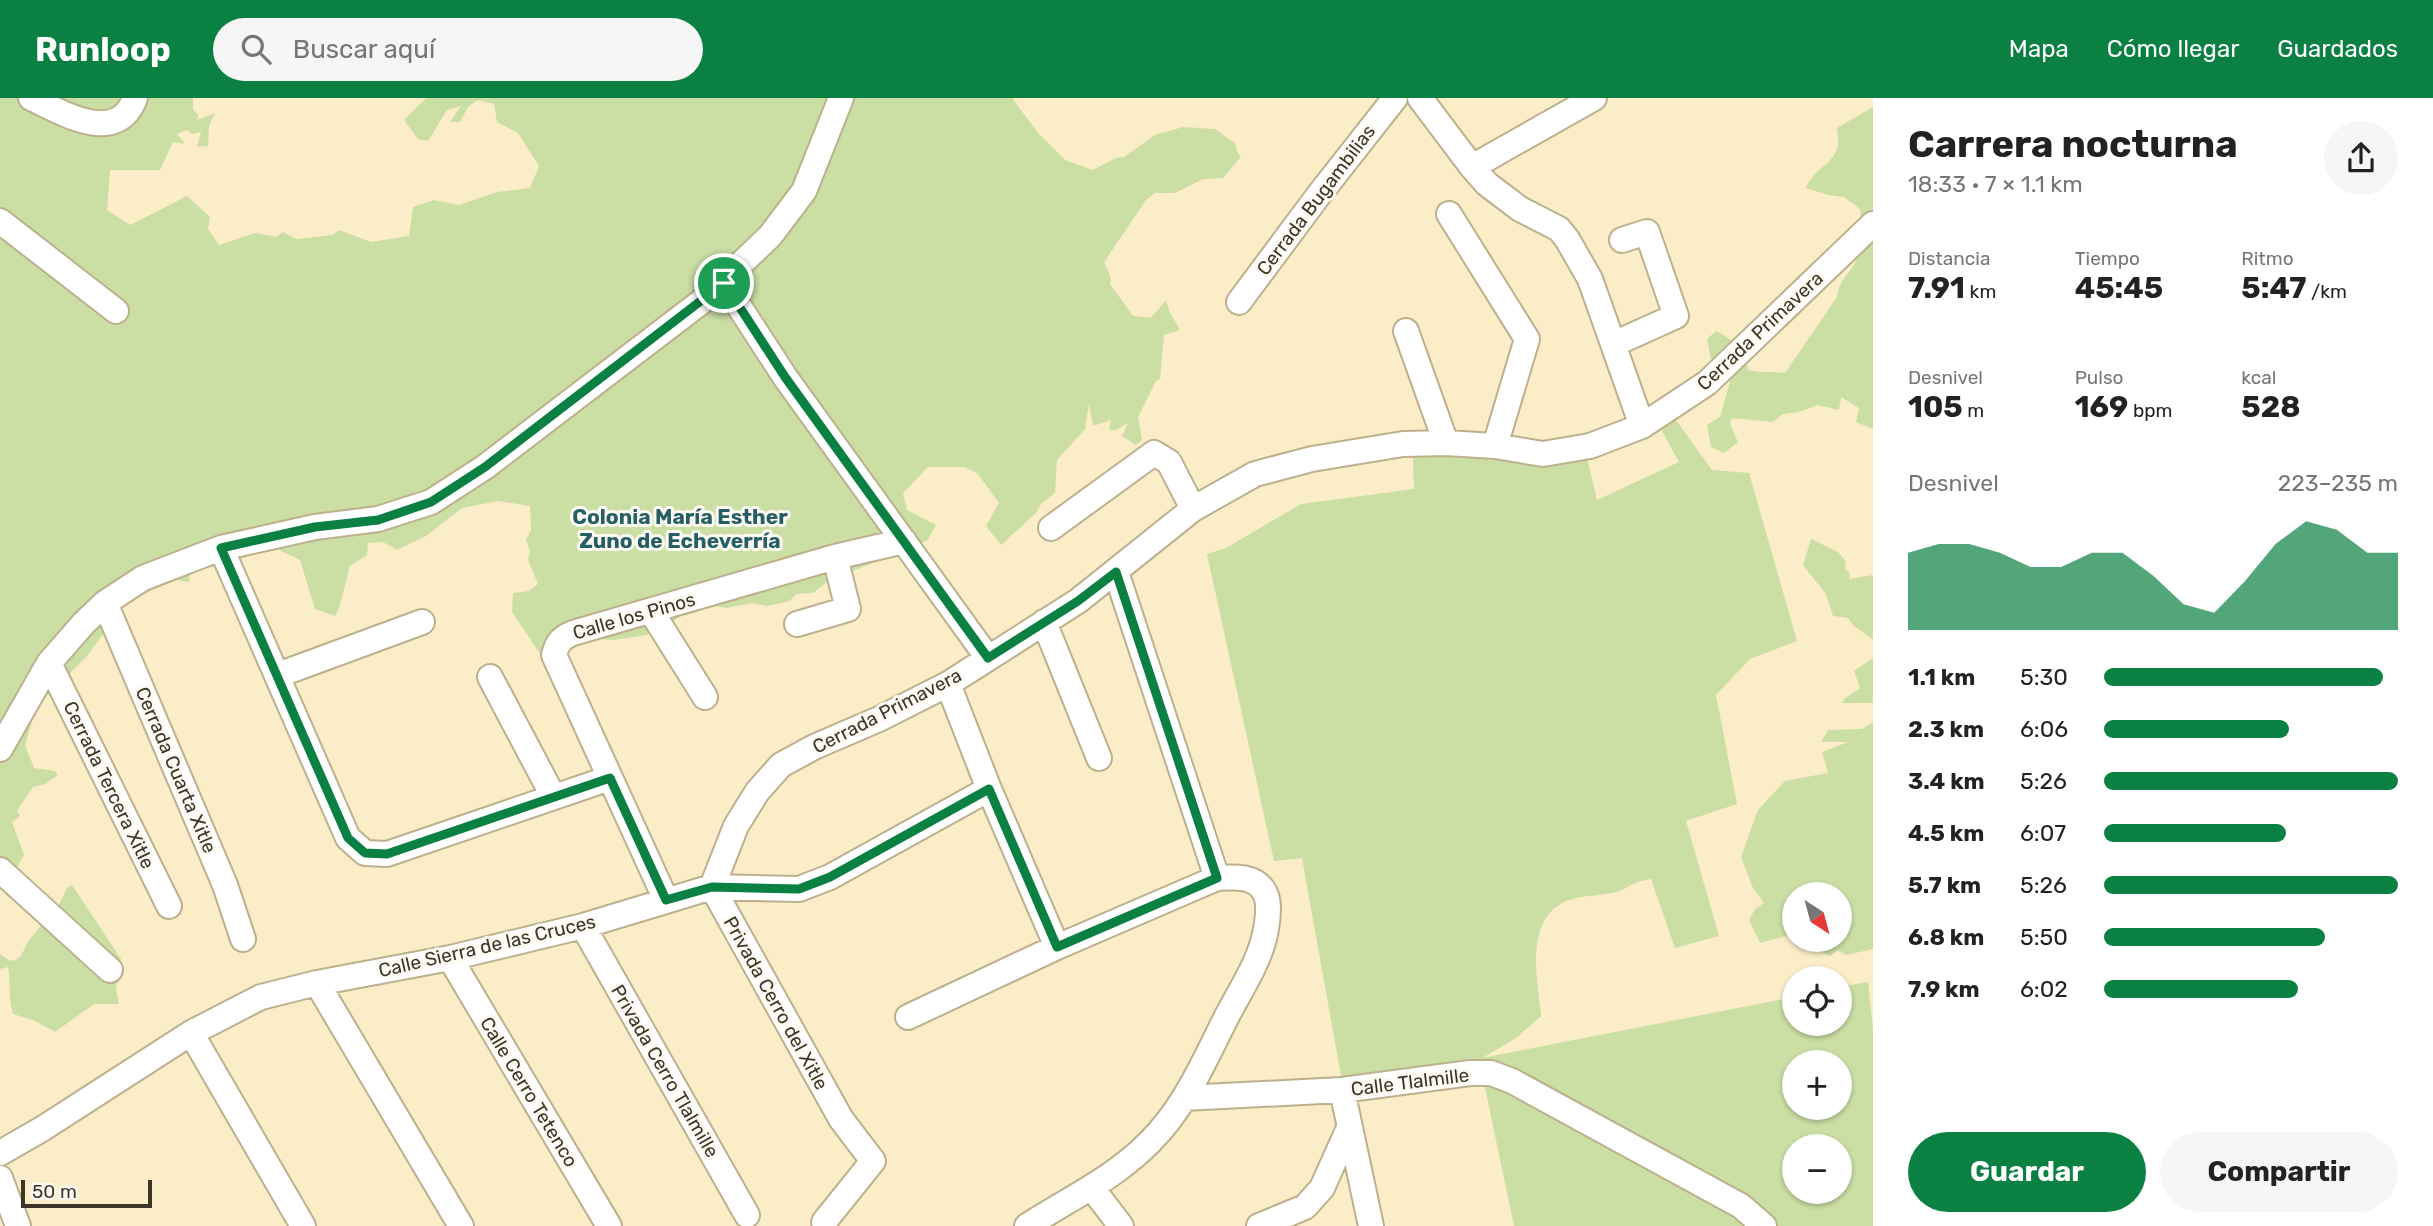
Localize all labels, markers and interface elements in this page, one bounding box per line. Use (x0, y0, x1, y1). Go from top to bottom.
search box (213, 18, 703, 81)
text: Runloop (35, 30, 171, 69)
icon: search (237, 30, 275, 68)
text: Buscar aquí (293, 34, 435, 65)
text: Mapa (2009, 35, 2069, 63)
text: Cómo llegar (2107, 35, 2239, 63)
text: Guardados (2277, 35, 2398, 63)
street label: Cerrada Bugambilias (1252, 120, 1380, 280)
text: Carrera nocturna (1908, 121, 2238, 167)
button: share (2324, 121, 2398, 195)
text: 18:33 · 7 × 1.1 km (1908, 170, 2083, 198)
text: Distancia (1908, 247, 1990, 270)
text: Tiempo (2075, 247, 2140, 270)
text: Ritmo (2241, 247, 2294, 270)
pin (694, 253, 754, 313)
icon: arrive (705, 264, 743, 302)
street label: Cerrada Primavera (1692, 267, 1828, 395)
text: 7.91 (1908, 270, 1965, 306)
text: 45:45 (2075, 270, 2163, 306)
text: 5:47 (2241, 270, 2306, 306)
text: km (1965, 280, 1996, 303)
text: /km (2306, 280, 2347, 303)
text: Desnivel (1908, 366, 1983, 389)
text: Pulso (2075, 366, 2124, 389)
text: kcal (2241, 366, 2276, 389)
text: 105 (1908, 389, 1963, 425)
text: 169 (2075, 389, 2128, 425)
text: 528 (2241, 389, 2301, 425)
text: m (1963, 399, 1984, 422)
text: bpm (2128, 399, 2173, 422)
text: Desnivel (1908, 469, 1999, 497)
text: 223–235 m (2278, 469, 2398, 497)
district label: Colonia María Esther Zuno de Echeverría (572, 504, 788, 553)
street label: Calle los Pinos (570, 588, 698, 644)
text: 1.1 km (1908, 663, 1975, 691)
text: 5:30 (2020, 663, 2068, 691)
street label: Cerrada Primavera (809, 664, 965, 758)
street label: Cerrada Cuarta Xitle (131, 683, 221, 857)
street label: Cerrada Tercera Xitle (58, 697, 160, 873)
text: 2.3 km (1908, 715, 1984, 743)
text: 6:06 (2020, 715, 2068, 743)
text: 3.4 km (1908, 767, 1985, 795)
text: 5:26 (2020, 767, 2067, 795)
text: 4.5 km (1908, 819, 1984, 847)
text: 6:07 (2020, 819, 2066, 847)
text: 5.7 km (1908, 871, 1981, 899)
text: 5:26 (2020, 871, 2067, 899)
north arrow (1782, 882, 1852, 952)
map controls (1782, 882, 1852, 1204)
street label: Calle Sierra de las Cruces (376, 910, 598, 982)
street label: Privada Cerro del Xitle (719, 912, 833, 1094)
text: 6.8 km (1908, 923, 1984, 951)
text: 5:50 (2020, 923, 2068, 951)
button: locate (1782, 966, 1852, 1036)
text: 7.9 km (1908, 975, 1980, 1003)
text: 6:02 (2020, 975, 2068, 1003)
street label: Privada Cerro Tlalmille (606, 981, 724, 1161)
street label: Calle Cerro Tetenco (475, 1013, 583, 1171)
button: + (1782, 1050, 1852, 1120)
street label: Calle Tlalmille (1350, 1063, 1470, 1101)
button: Guardar (1908, 1132, 2146, 1212)
button: Compartir (2160, 1132, 2398, 1212)
button: − (1782, 1134, 1852, 1204)
scale bar (21, 1177, 152, 1209)
text: 50 m (32, 1180, 77, 1203)

